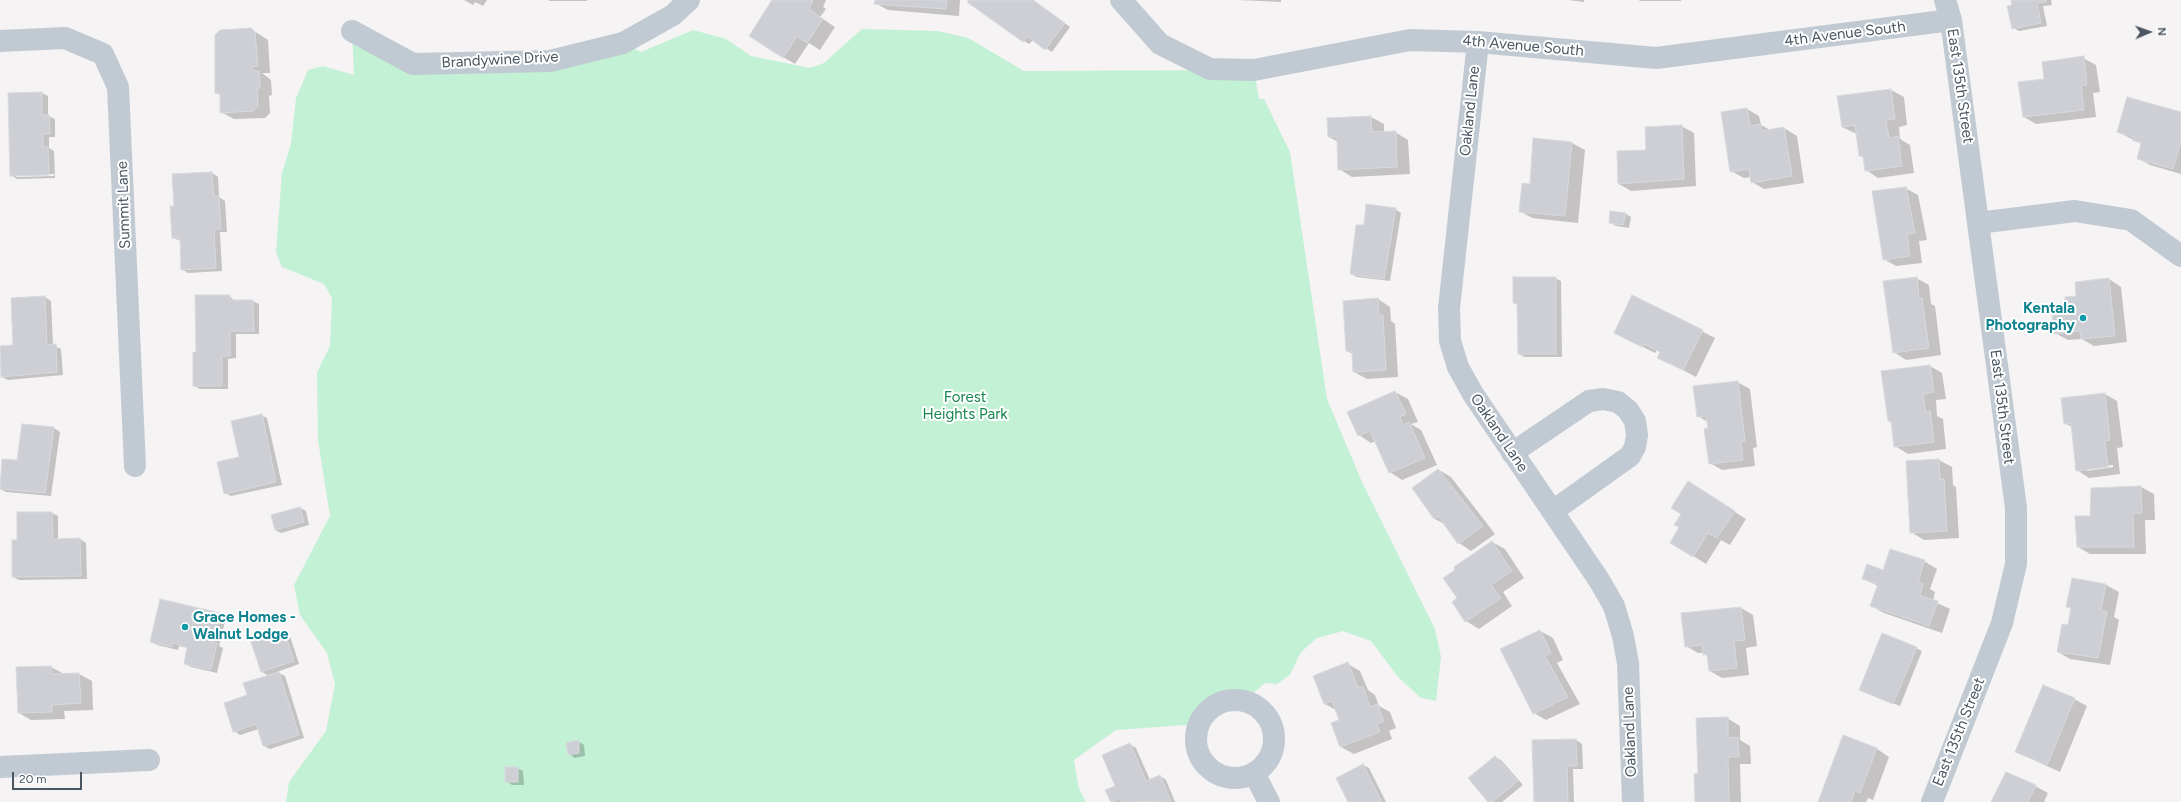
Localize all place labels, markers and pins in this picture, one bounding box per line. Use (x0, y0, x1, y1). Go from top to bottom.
place label: Kentala Photography (1985, 300, 2075, 335)
marker: Kentala Photography (2078, 313, 2088, 323)
place label: Grace Homes - Walnut Lodge (193, 609, 296, 644)
marker: Grace Homes - Walnut Lodge (180, 622, 190, 632)

